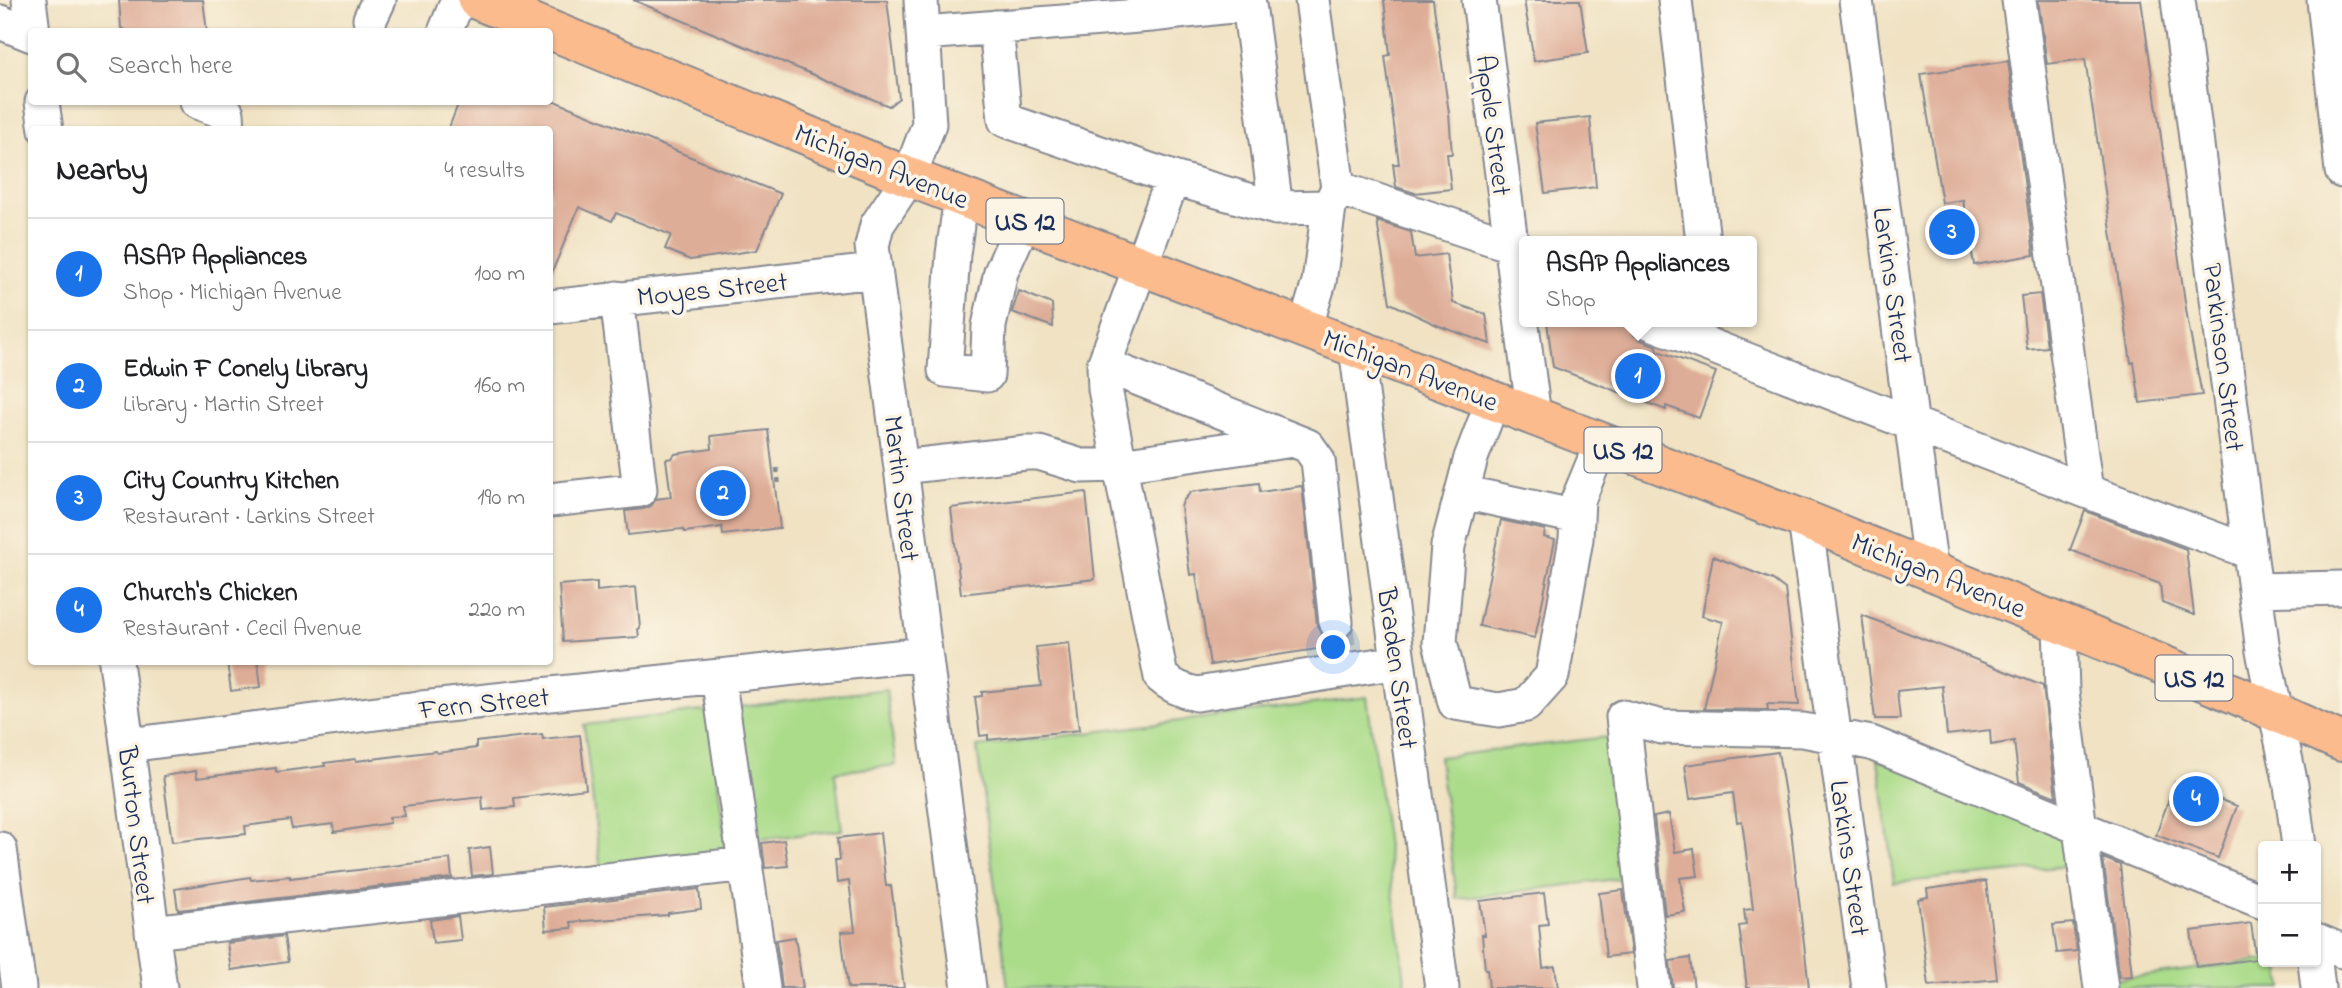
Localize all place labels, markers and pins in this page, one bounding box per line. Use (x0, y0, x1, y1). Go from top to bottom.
pin: 3 (1929, 206, 1975, 258)
pin: 1 (1615, 350, 1661, 402)
pin: 2 (700, 467, 746, 519)
pin: 4 (2173, 773, 2219, 825)

